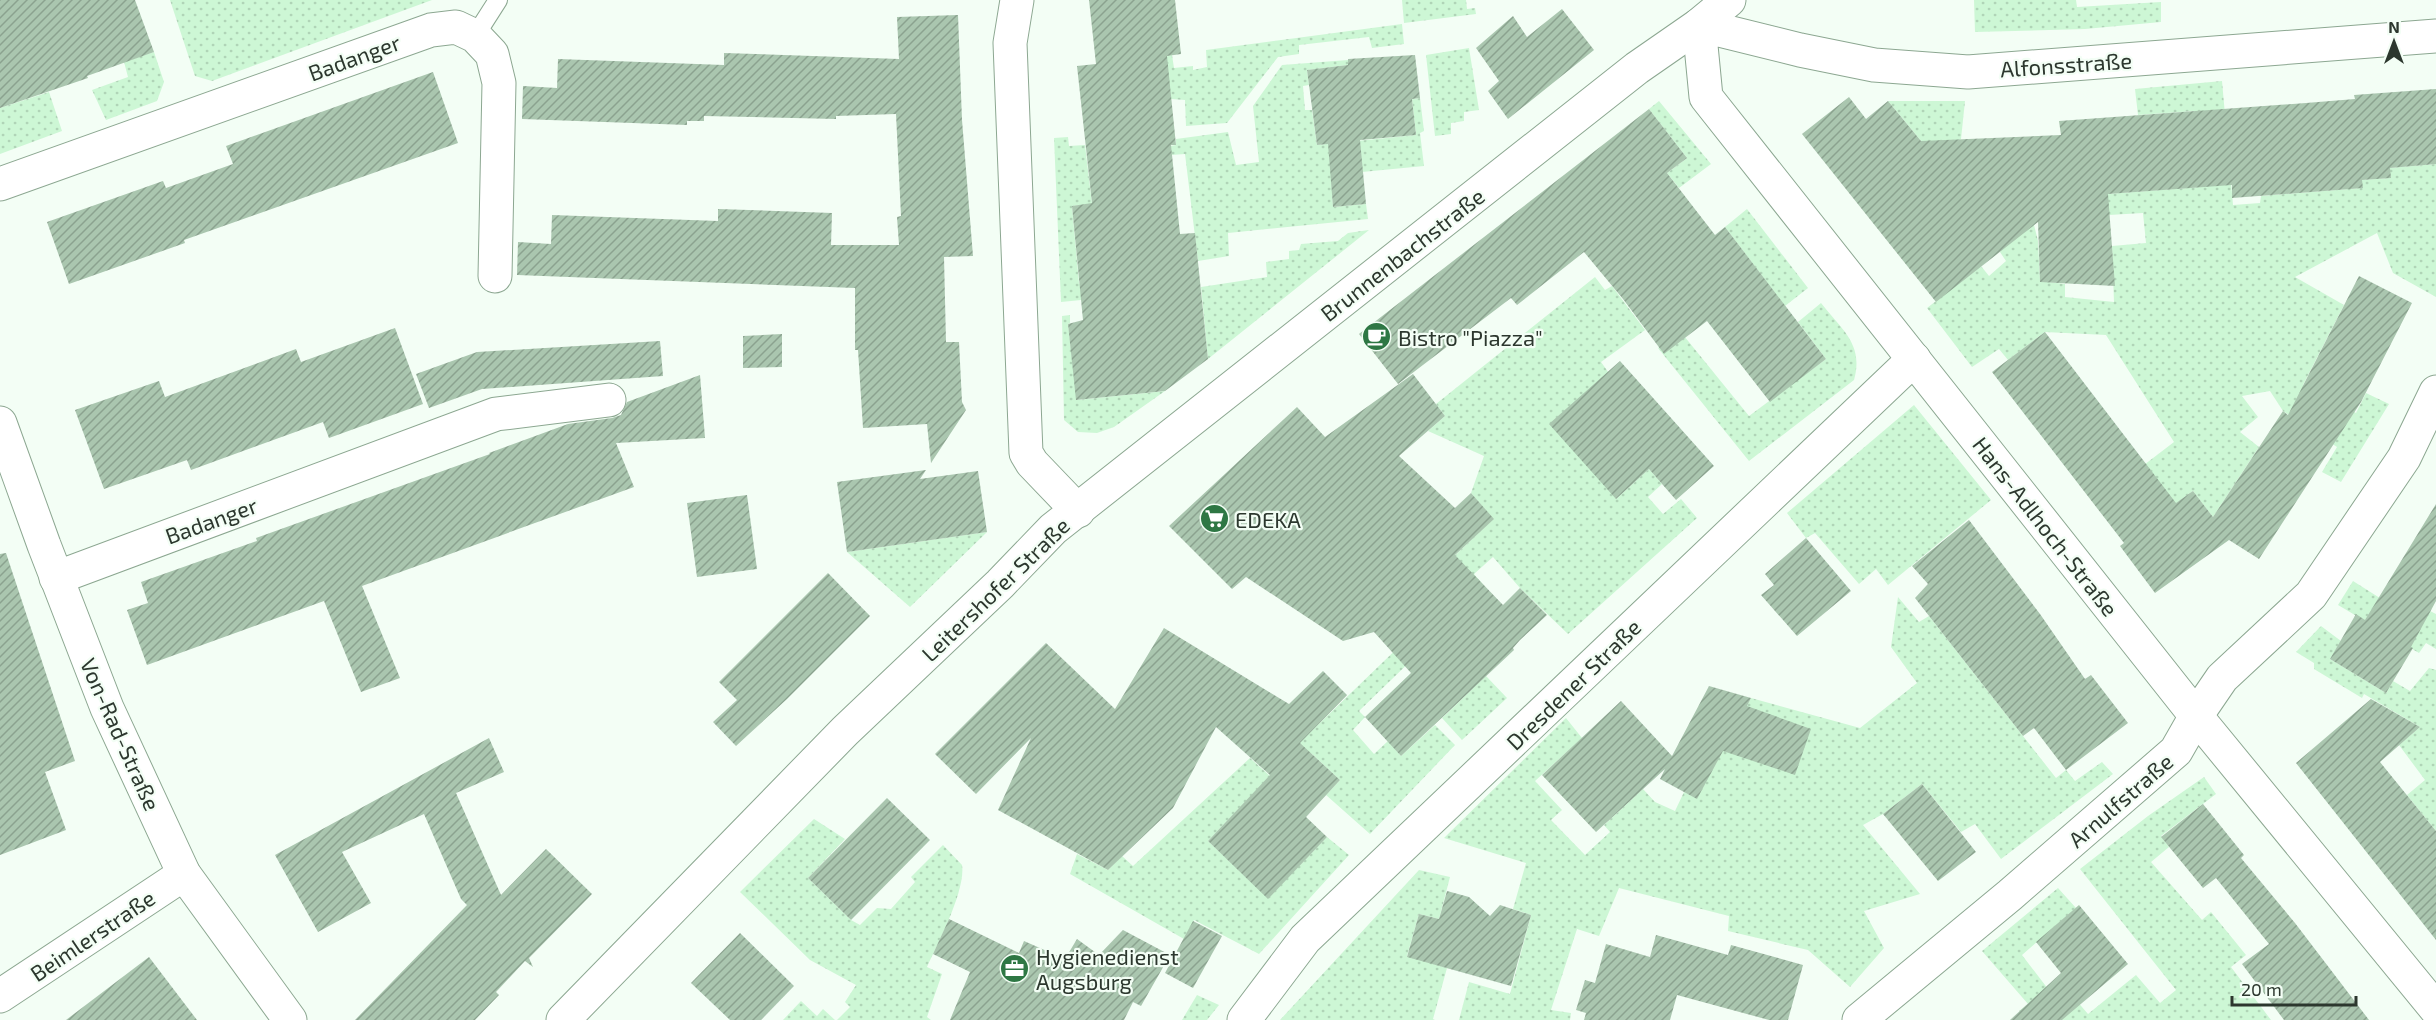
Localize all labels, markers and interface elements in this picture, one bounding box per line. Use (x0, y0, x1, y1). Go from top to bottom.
north arrow (2364, 12, 2424, 72)
text: N (2388, 17, 2400, 36)
street label: Badanger (304, 28, 404, 86)
street label: Alfonsstraße (1999, 46, 2133, 82)
street label: Brunnenbachstraße (1315, 182, 1489, 326)
cafe icon: Bistro "Piazza" (1361, 321, 1393, 353)
place label: Bistro "Piazza" (1398, 324, 1543, 350)
street label: Hans-Adlhoch-Straße (1968, 431, 2124, 621)
street label: Badanger (161, 491, 261, 549)
supermarket icon: EDEKA (1198, 503, 1230, 535)
place label: EDEKA (1235, 506, 1301, 532)
street label: Leitershofer Straße (916, 512, 1074, 666)
street label: Dresdener Straße (1500, 613, 1646, 755)
street label: Von-Rad-Straße (76, 654, 166, 814)
street label: Arnulfstraße (2063, 748, 2177, 852)
street label: Beimlerstraße (25, 884, 159, 986)
place label: Hygienedienst Augsburg (1036, 943, 1179, 994)
office icon: Hygienedienst Augsburg (999, 953, 1031, 985)
scale bar (2232, 969, 2356, 1007)
text: 20 m (2241, 978, 2282, 1000)

